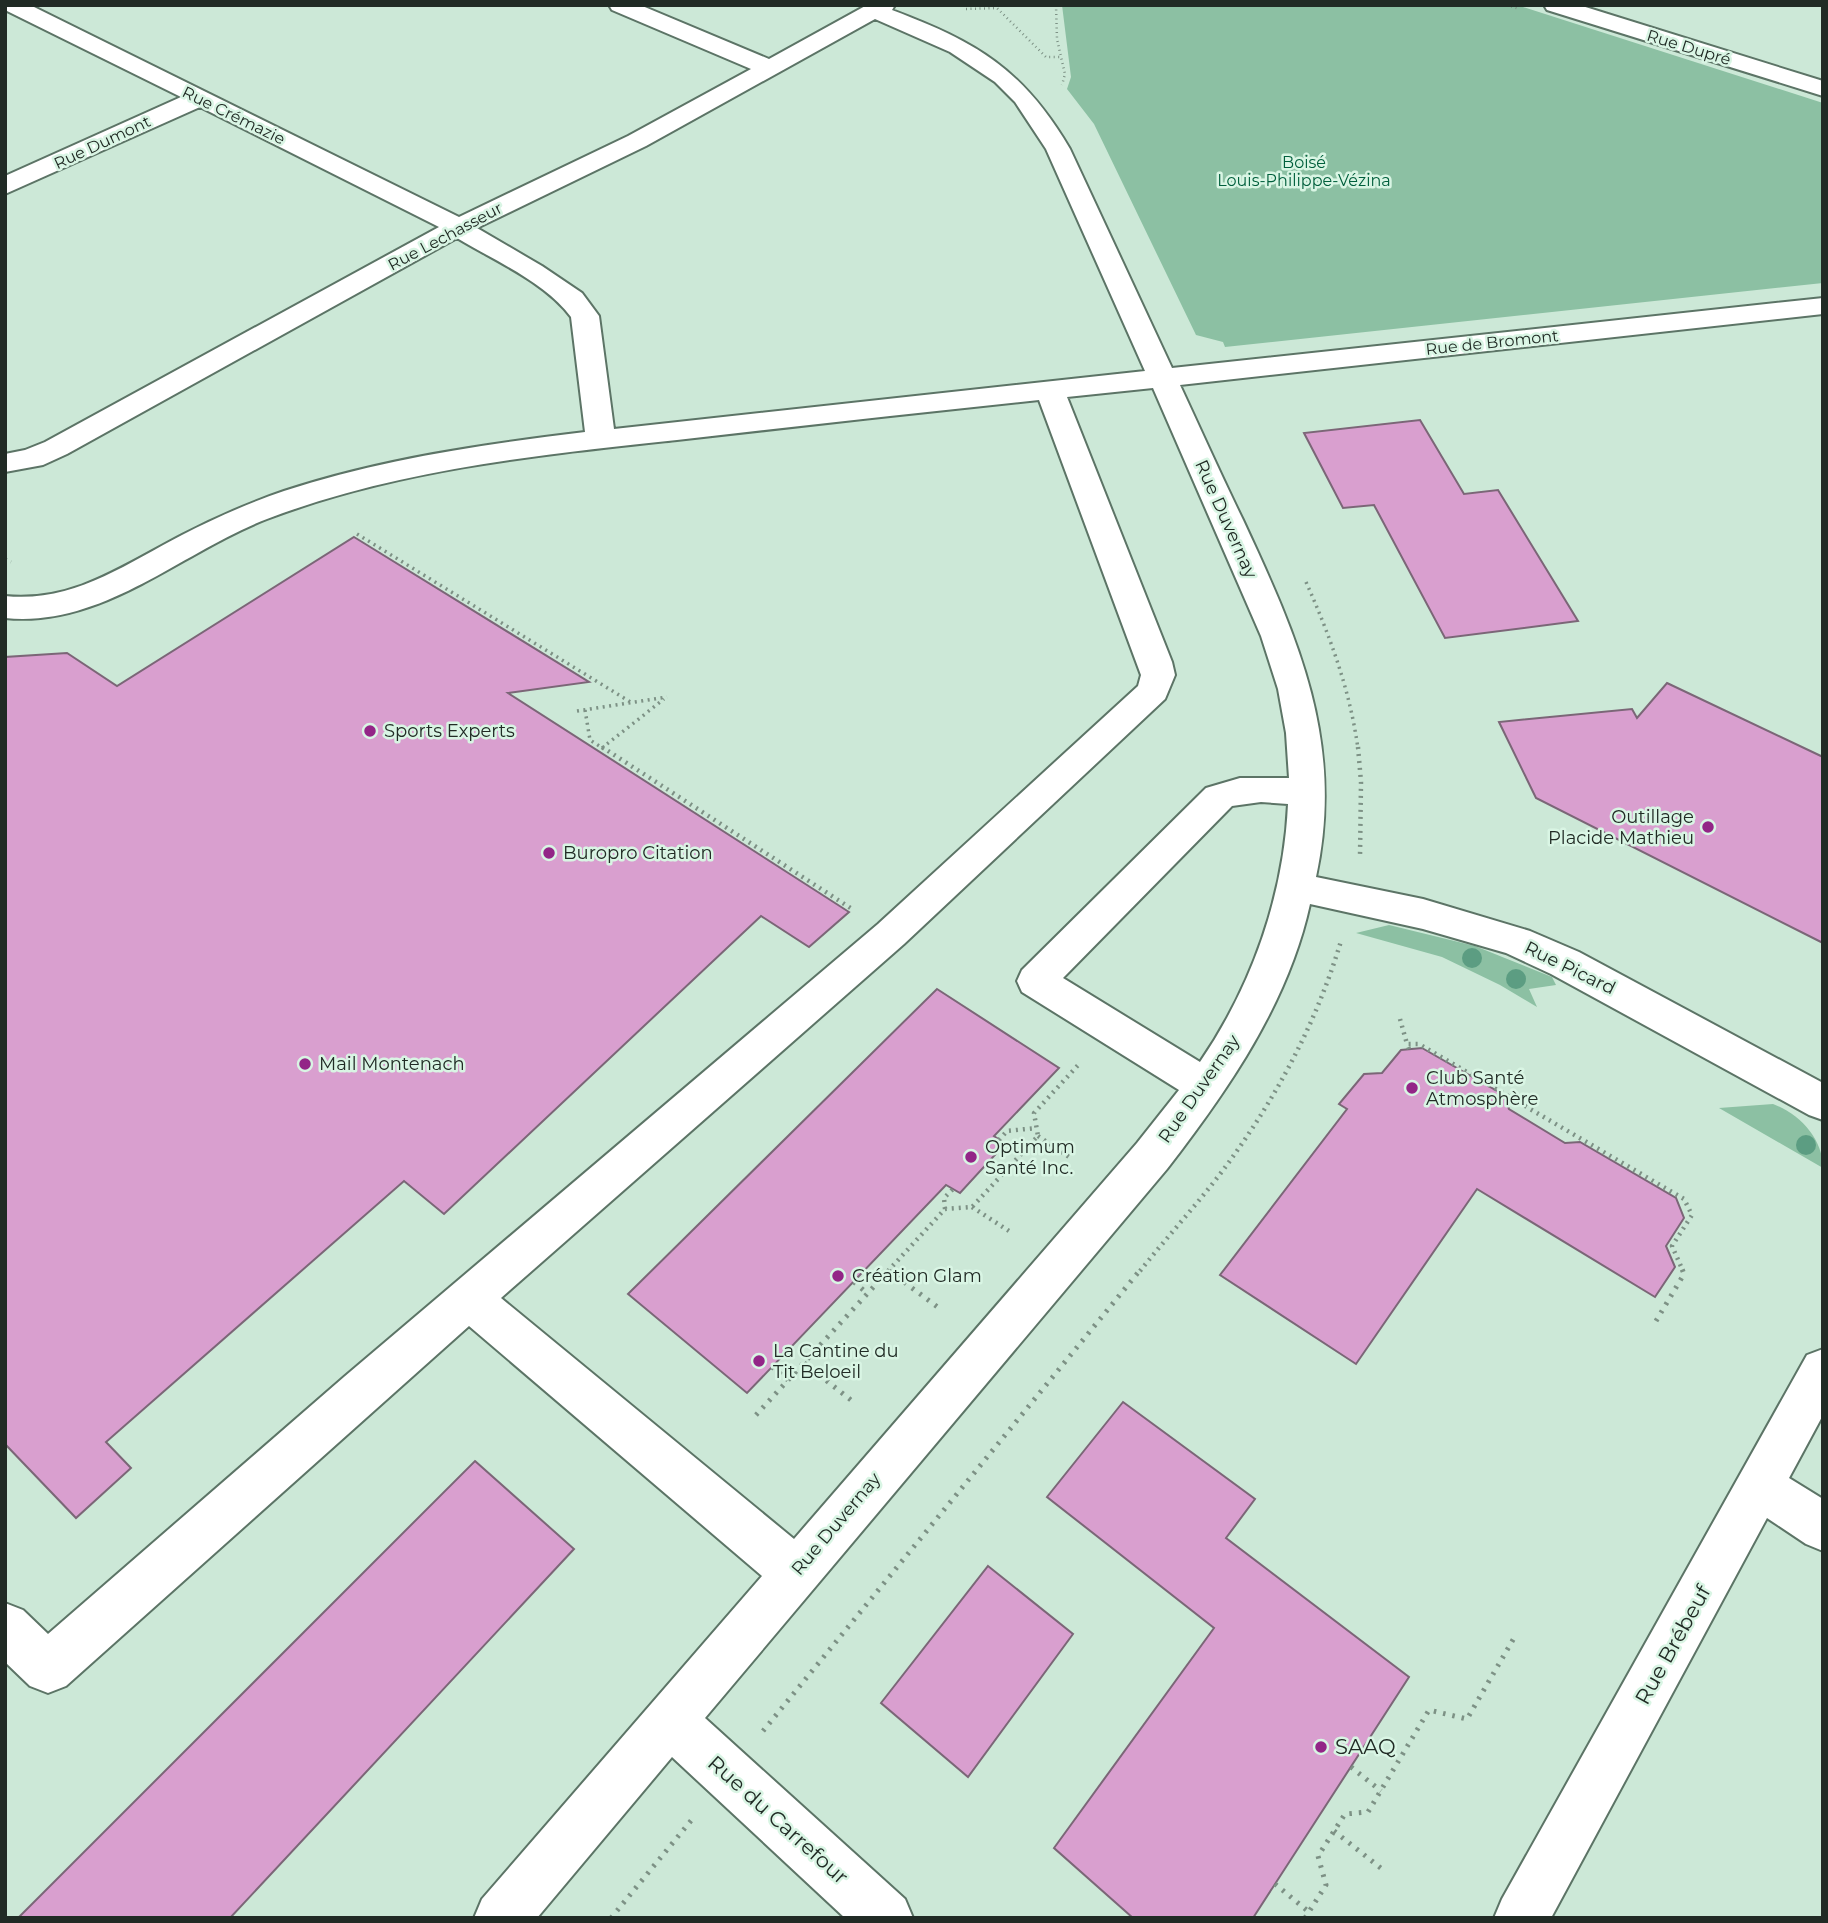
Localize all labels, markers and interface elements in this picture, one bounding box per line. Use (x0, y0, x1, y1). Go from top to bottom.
street label: Rue Dupré (1645, 26, 1733, 69)
street label: Rue Crémazie (179, 82, 288, 149)
street label: Rue Dumont (51, 112, 154, 173)
park label: Boisé Louis-Philippe-Vézina (1217, 153, 1391, 190)
street label: Rue Lechasseur (385, 198, 506, 275)
street label: Rue de Bromont (1425, 326, 1560, 359)
street label: Rue Duvernay (1190, 456, 1262, 582)
place label: Sports Experts (384, 720, 515, 742)
marker: Sports Experts (362, 723, 378, 739)
place label: Outillage Placide Mathieu (1548, 806, 1694, 849)
marker: Outillage Placide Mathieu (1700, 819, 1716, 835)
place label: Buropro Citation (563, 842, 713, 864)
marker: Buropro Citation (541, 845, 557, 861)
street label: Rue Picard (1521, 937, 1619, 999)
street label: Rue Duvernay (1153, 1030, 1245, 1147)
place label: Mail Montenach (319, 1053, 465, 1075)
marker: Mail Montenach (297, 1056, 313, 1072)
place label: Club Santé Atmosphère (1426, 1067, 1539, 1110)
marker: Club Santé Atmosphère (1404, 1080, 1420, 1096)
place label: Optimum Santé Inc. (985, 1136, 1075, 1179)
marker: Optimum Santé Inc. (963, 1149, 979, 1165)
place label: Création Glam (852, 1265, 982, 1287)
marker: Création Glam (830, 1268, 846, 1284)
place label: La Cantine du Tit Beloeil (773, 1340, 899, 1383)
marker: La Cantine du Tit Beloeil (751, 1353, 767, 1369)
street label: Rue Duvernay (787, 1468, 885, 1580)
street label: Rue Brébeuf (1630, 1580, 1716, 1709)
place label: SAAQ (1335, 1734, 1396, 1759)
marker: SAAQ (1313, 1739, 1329, 1755)
street label: Rue du Carrefour (703, 1750, 854, 1889)

